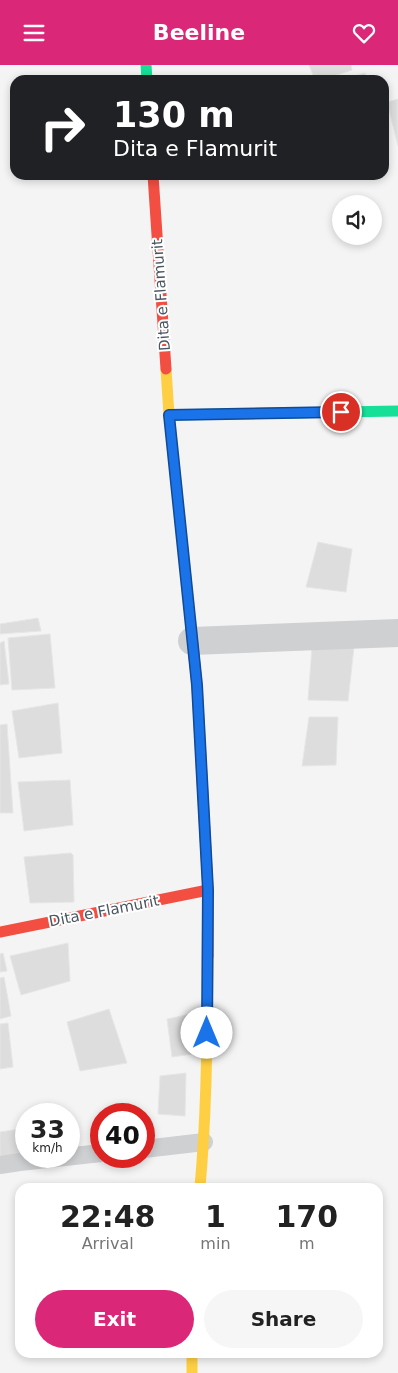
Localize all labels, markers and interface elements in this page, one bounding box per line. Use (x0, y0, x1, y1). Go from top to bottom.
icon: menu (20, 19, 48, 47)
icon: heart (350, 19, 378, 47)
text: Beeline (153, 20, 245, 45)
icon: right (30, 95, 95, 160)
text: 130 m (113, 95, 235, 135)
text: Dita e Flamurit (113, 136, 277, 161)
map controls (332, 195, 382, 245)
button: sound (332, 195, 382, 245)
street label: Dita e Flamurit (148, 238, 174, 351)
pin (320, 391, 362, 433)
icon: arrive (327, 398, 355, 426)
street label: Dita e Flamurit (47, 891, 161, 931)
position arrow (180, 1006, 232, 1058)
speed limit sign: 40 (90, 1103, 155, 1168)
text: 33 (30, 1115, 65, 1144)
text: km/h (32, 1141, 63, 1155)
text: 22:48 (60, 1199, 155, 1234)
text: 1 (205, 1199, 226, 1234)
text: 170 (275, 1199, 338, 1234)
text: Arrival (82, 1234, 134, 1253)
text: min (200, 1234, 231, 1253)
text: m (299, 1234, 315, 1253)
button: Exit (35, 1290, 194, 1348)
button: Share (204, 1290, 363, 1348)

